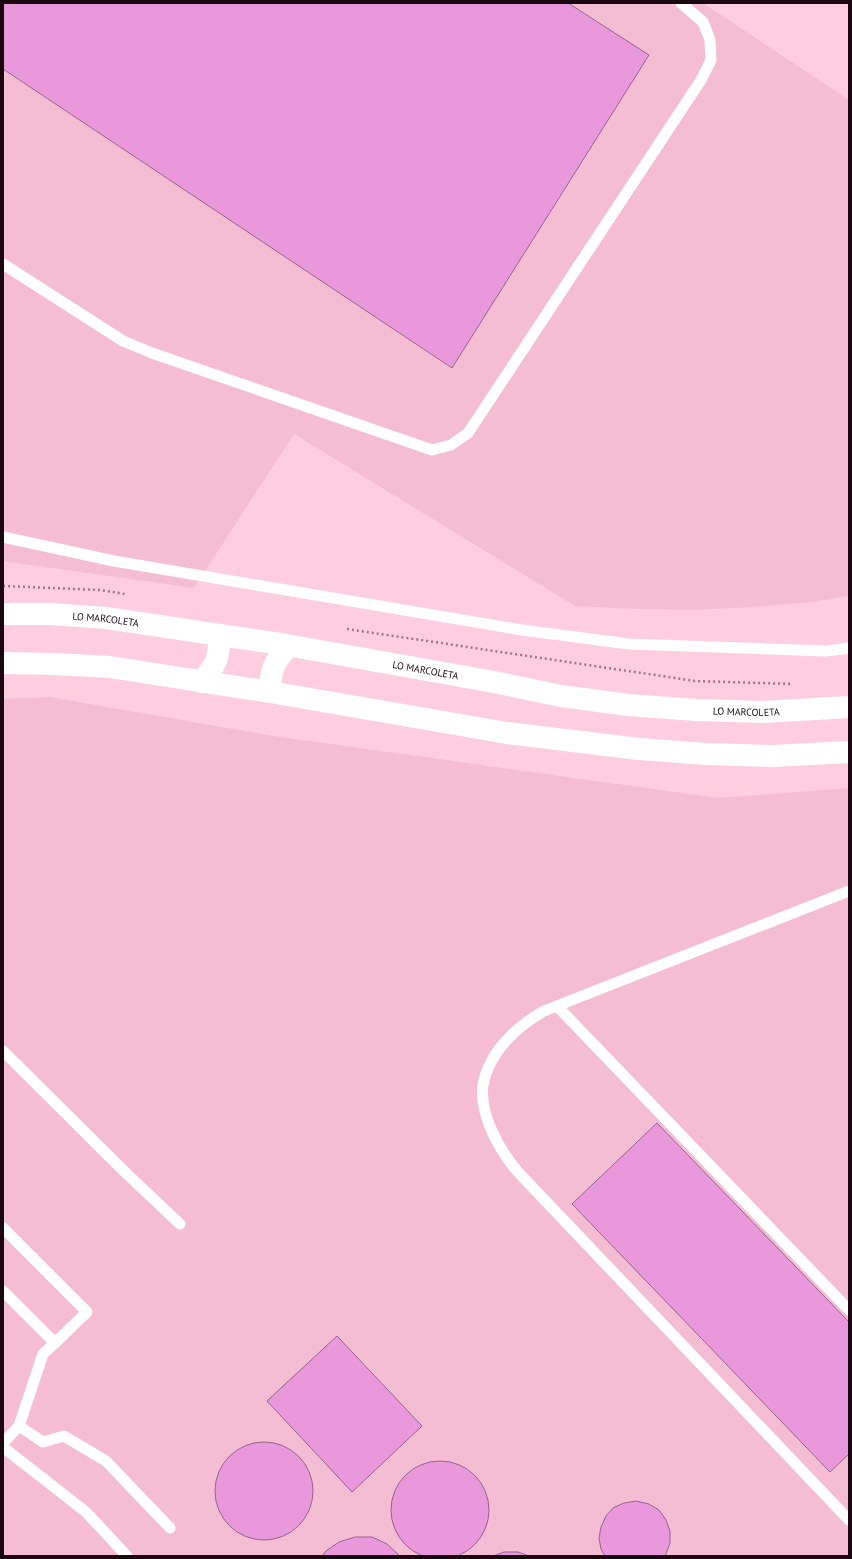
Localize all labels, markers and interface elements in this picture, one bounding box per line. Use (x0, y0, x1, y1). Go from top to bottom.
street label: LO MARCOLETA (72, 609, 140, 629)
street label: LO MARCOLETA (392, 658, 460, 682)
street label: LO MARCOLETA (713, 704, 780, 719)

